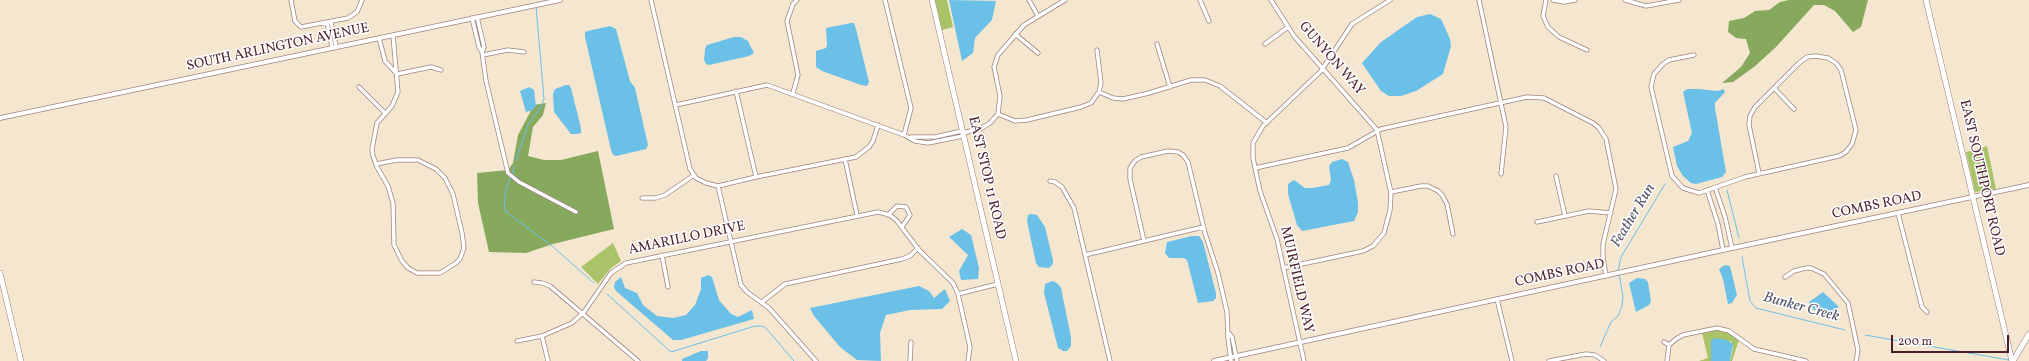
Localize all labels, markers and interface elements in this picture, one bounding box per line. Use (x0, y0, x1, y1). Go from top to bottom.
street label: GUNYON WAY (1294, 19, 1368, 99)
street label: SOUTH ARLINGTON AVENUE (185, 20, 371, 76)
street label: EAST SOUTHPORT ROAD (1955, 98, 2007, 258)
street label: EAST STOP 11 ROAD (964, 115, 1008, 241)
water label: Feather Run (1608, 181, 1660, 251)
street label: COMBS ROAD (1831, 188, 1923, 224)
street label: AMARILLO DRIVE (627, 218, 747, 260)
street label: MUIRFIELD WAY (1276, 225, 1316, 335)
street label: COMBS ROAD (1514, 256, 1606, 292)
water label: Bunker Creek (1761, 289, 1841, 327)
scale bar (1893, 327, 2011, 353)
text: 200 m (1898, 334, 1932, 350)

